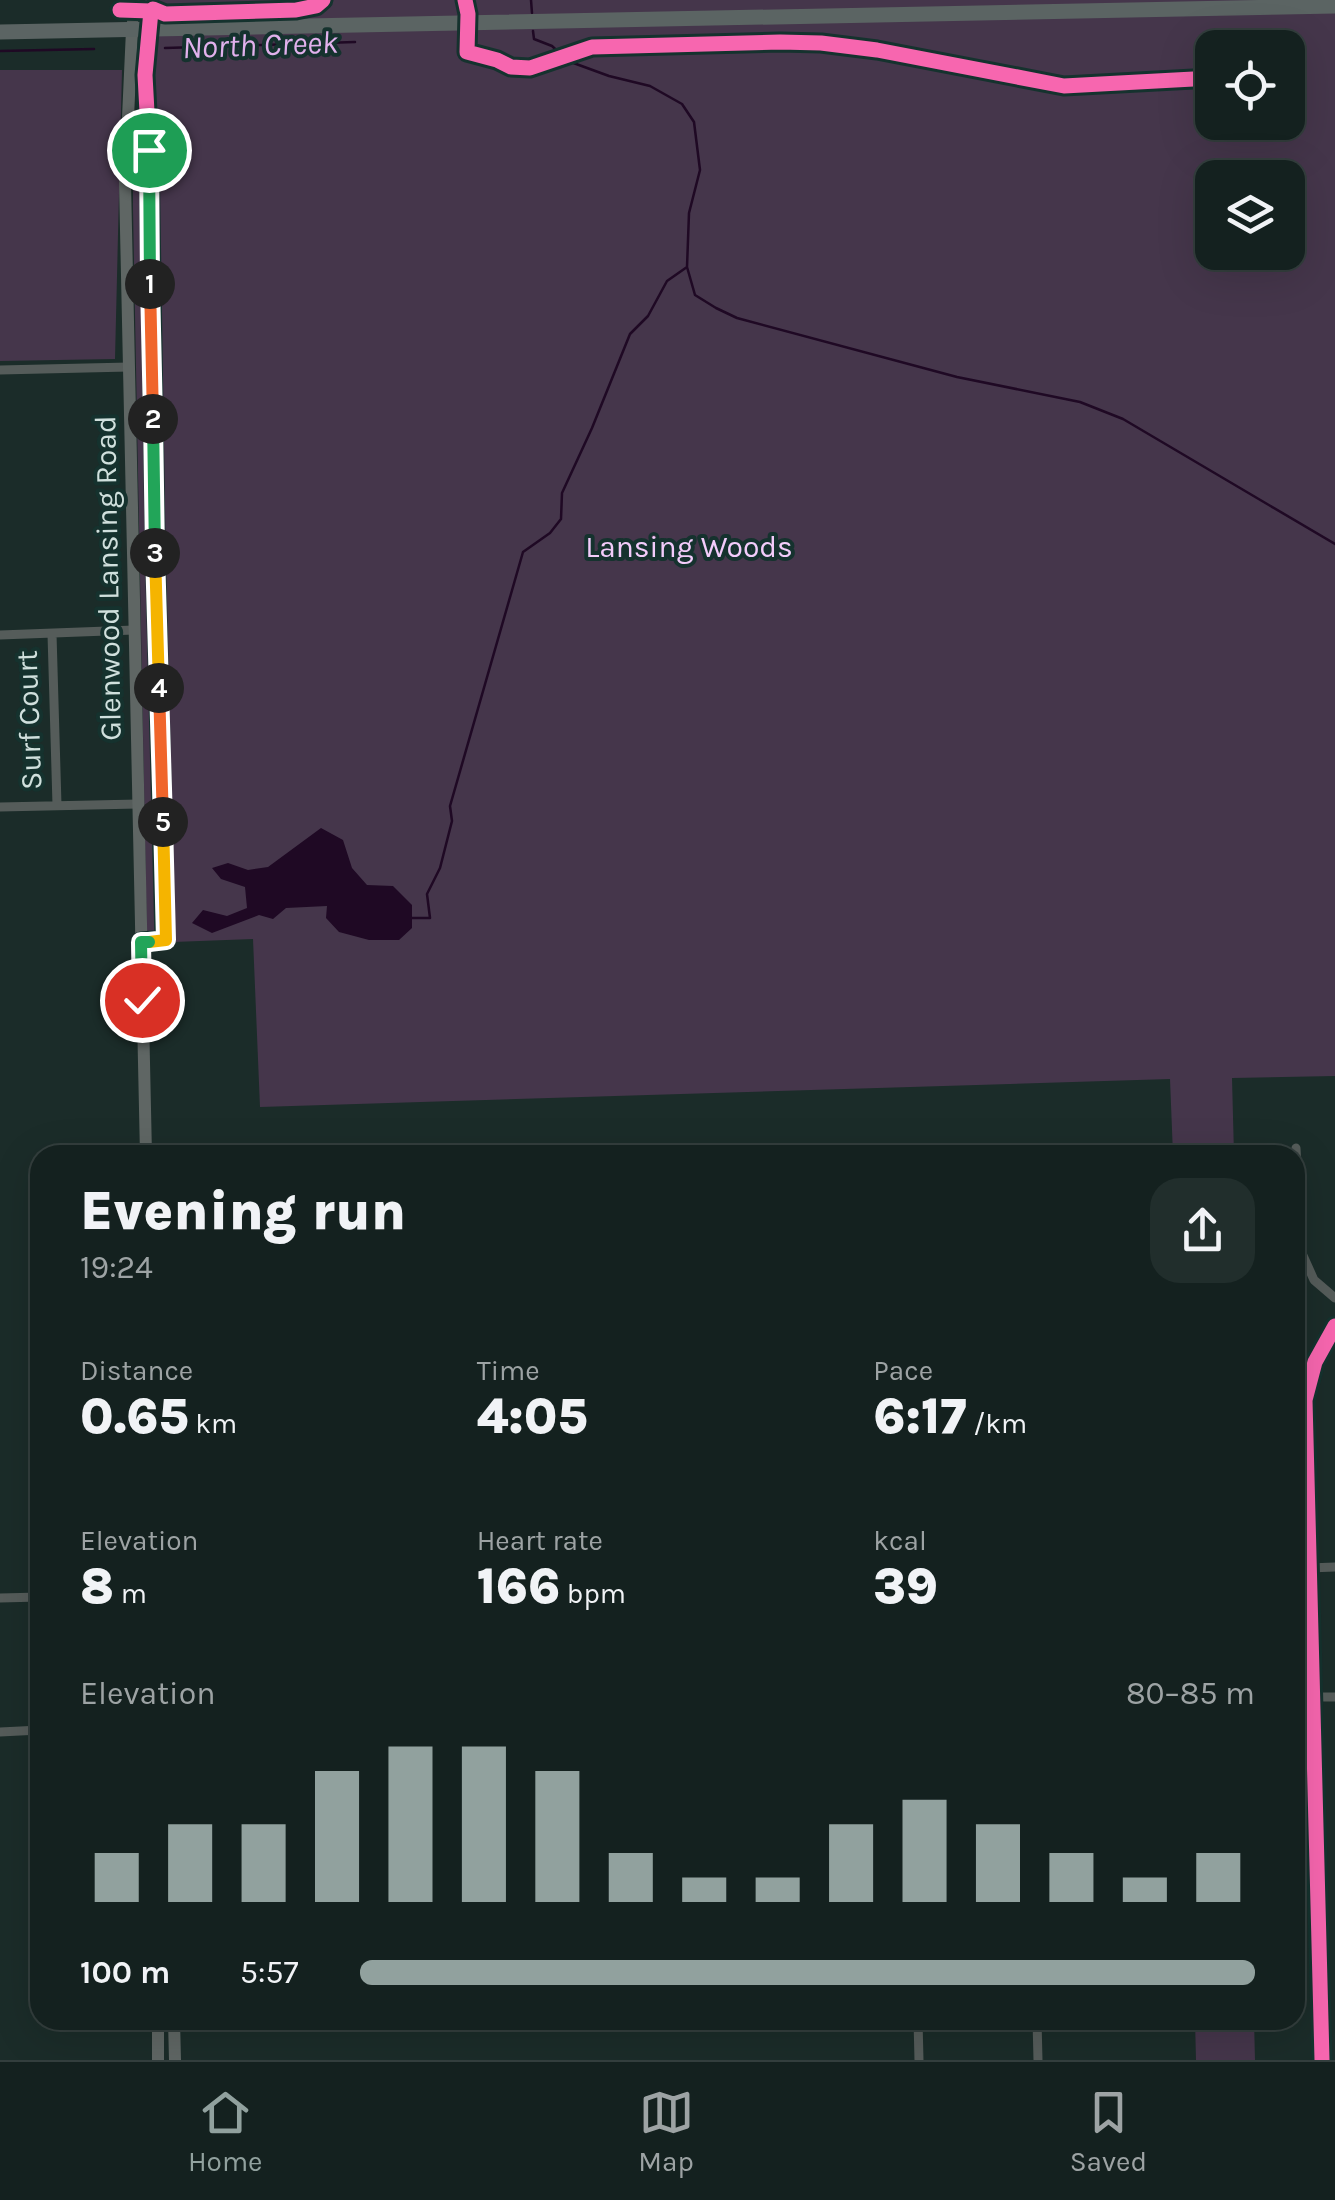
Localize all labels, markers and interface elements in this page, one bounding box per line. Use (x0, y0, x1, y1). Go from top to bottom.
water label: North Creek (181, 24, 339, 66)
map controls (1195, 30, 1305, 270)
button: locate (1195, 30, 1305, 140)
pin (107, 108, 192, 193)
icon: arrive (122, 123, 177, 178)
button: layers (1195, 160, 1305, 270)
pin: 1 (125, 259, 175, 309)
text: 1 (145, 267, 155, 300)
pin: 2 (128, 394, 178, 444)
text: 2 (145, 402, 161, 435)
street label: Glenwood Lansing Road (87, 415, 129, 741)
pin: 3 (130, 528, 180, 578)
park label: Lansing Woods (585, 529, 793, 565)
text: 3 (146, 536, 164, 569)
street label: Surf Court (9, 650, 49, 790)
pin: 4 (134, 663, 184, 713)
text: 4 (151, 671, 167, 704)
pin: 5 (138, 797, 188, 847)
text: 5 (155, 805, 171, 838)
pin (100, 958, 185, 1043)
icon: check (115, 973, 170, 1028)
button: share (1150, 1178, 1255, 1283)
text: Evening run (80, 1179, 406, 1243)
text: 19:24 (80, 1249, 153, 1286)
text: Distance (80, 1354, 193, 1387)
text: Time (477, 1354, 540, 1387)
text: Pace (873, 1354, 933, 1387)
text: 0.65 (80, 1387, 189, 1446)
text: 4:05 (477, 1387, 588, 1446)
text: 6:17 (873, 1387, 967, 1446)
text: km (189, 1407, 237, 1440)
text: /km (967, 1407, 1027, 1440)
text: Elevation (80, 1524, 199, 1557)
text: Heart rate (477, 1524, 603, 1557)
text: kcal (873, 1524, 927, 1557)
text: 8 (80, 1557, 114, 1616)
text: 166 (477, 1557, 560, 1616)
text: 39 (873, 1557, 938, 1616)
text: m (114, 1577, 147, 1610)
text: bpm (560, 1577, 626, 1610)
text: Elevation (80, 1675, 215, 1712)
text: 80–85 m (1126, 1675, 1255, 1712)
text: 100 m (80, 1954, 170, 1991)
text: 5:57 (240, 1954, 299, 1991)
tab: Home (188, 2085, 263, 2178)
tab: Map (638, 2085, 694, 2178)
tab: Saved (1070, 2085, 1147, 2178)

